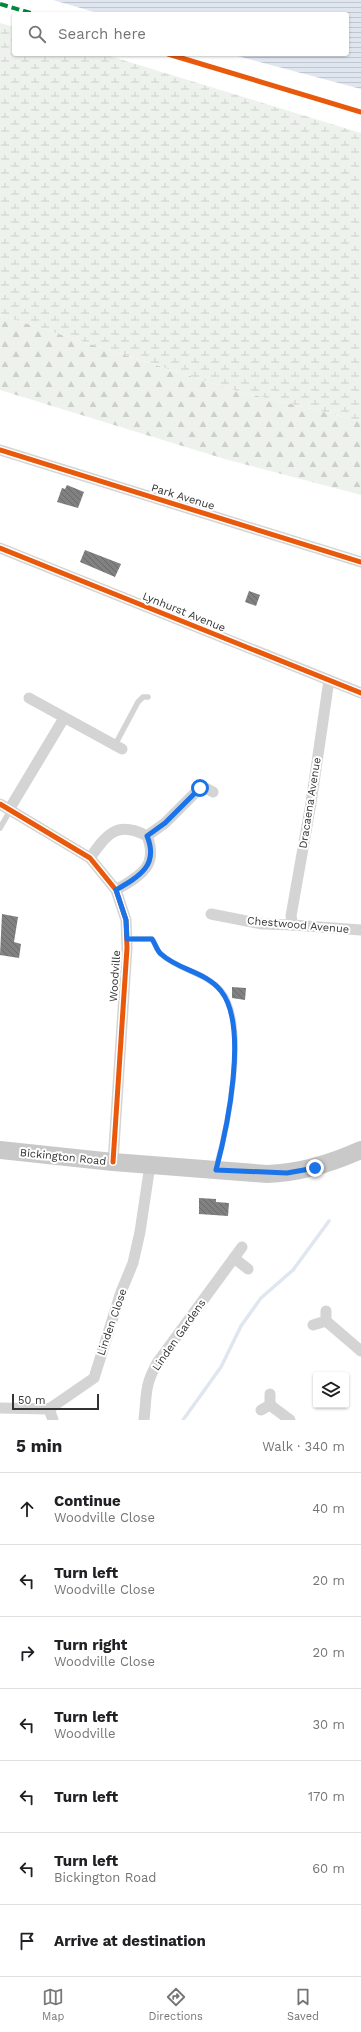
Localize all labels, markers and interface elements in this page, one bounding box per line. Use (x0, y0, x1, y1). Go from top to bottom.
search box (12, 12, 349, 56)
icon: search (26, 23, 48, 45)
text: Search here (58, 25, 146, 43)
street label: Park Avenue (150, 481, 216, 513)
street label: Lynhurst Avenue (141, 589, 227, 635)
street label: Dracaena Avenue (296, 756, 324, 850)
route start (191, 779, 209, 797)
street label: Chestwood Avenue (246, 914, 350, 936)
street label: Woodville (107, 950, 123, 1002)
street label: Bickington Road (19, 1146, 107, 1168)
route end (306, 1159, 324, 1177)
street label: Linden Close (94, 1287, 130, 1357)
street label: Linden Gardens (149, 1297, 209, 1373)
map controls (313, 1372, 349, 1408)
button: layers (313, 1372, 349, 1408)
scale bar (12, 1392, 99, 1411)
text: 50 m (18, 1394, 45, 1407)
text: 5 min (16, 1436, 62, 1456)
text: Walk · 340 m (262, 1439, 345, 1454)
text: Continue (54, 1492, 121, 1510)
icon: ahead (16, 1498, 38, 1520)
text: 40 m (312, 1501, 345, 1516)
text: Woodville Close (54, 1510, 155, 1525)
text: Turn left (54, 1564, 118, 1582)
icon: left (16, 1570, 38, 1592)
text: 20 m (313, 1573, 345, 1588)
text: Woodville Close (54, 1582, 155, 1597)
text: Turn right (54, 1636, 127, 1654)
icon: right (16, 1642, 38, 1664)
text: 20 m (313, 1645, 345, 1660)
text: Woodville Close (54, 1654, 155, 1669)
text: Turn left (54, 1708, 118, 1726)
icon: left (16, 1714, 38, 1736)
text: 30 m (313, 1717, 345, 1732)
text: Woodville (54, 1726, 115, 1741)
icon: left (16, 1786, 38, 1808)
text: Turn left (54, 1788, 118, 1806)
text: 170 m (308, 1789, 345, 1804)
text: Turn left (54, 1852, 118, 1870)
icon: left (16, 1858, 38, 1880)
text: 60 m (312, 1861, 345, 1876)
text: Bickington Road (54, 1870, 156, 1885)
icon: arrive (16, 1930, 38, 1952)
text: Arrive at destination (54, 1932, 206, 1950)
tab: Map (42, 1986, 64, 2023)
tab: Directions (149, 1986, 203, 2023)
tab: Saved (287, 1986, 319, 2023)

